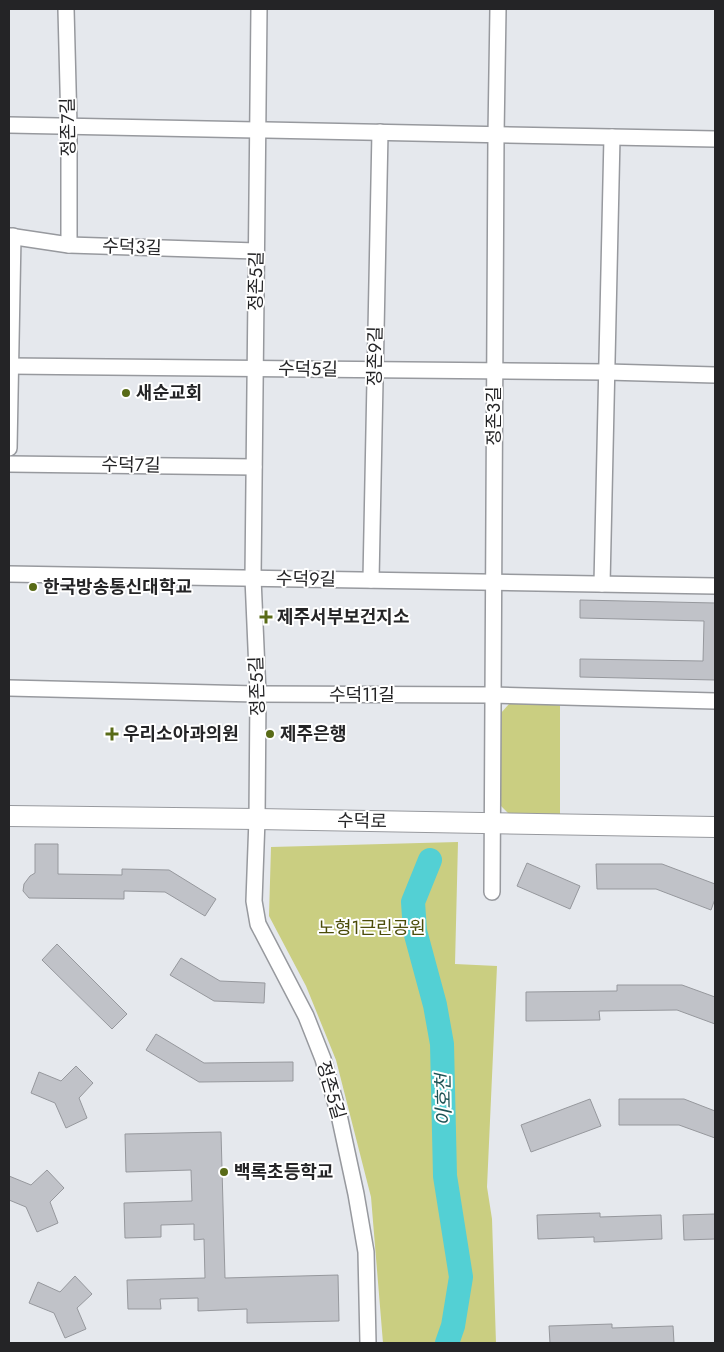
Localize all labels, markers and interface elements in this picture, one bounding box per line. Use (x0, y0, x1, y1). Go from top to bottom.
street label: 정존7길 (54, 97, 82, 157)
street label: 수덕3길 (102, 233, 162, 261)
street label: 정존5길 (242, 251, 270, 311)
street label: 정존9길 (361, 326, 389, 386)
street label: 수덕5길 (278, 355, 338, 383)
place label: 새순교회 (136, 380, 202, 406)
street label: 정존3길 (481, 386, 507, 446)
marker: 새순교회 (120, 387, 132, 399)
street label: 수덕7길 (101, 451, 161, 479)
street label: 수덕9길 (276, 565, 336, 593)
place label: 한국방송통신대학교 (43, 574, 192, 600)
marker: 한국방송통신대학교 (27, 581, 39, 593)
place label: 제주서부보건지소 (277, 604, 409, 630)
marker: 제주서부보건지소 (259, 610, 273, 624)
street label: 정존5길 (243, 656, 271, 716)
street label: 수덕11길 (329, 682, 395, 708)
place label: 우리소아과의원 (123, 721, 239, 747)
place label: 제주은행 (280, 721, 346, 747)
marker: 우리소아과의원 (105, 727, 119, 741)
marker: 제주은행 (264, 728, 276, 740)
street label: 수덕로 (337, 808, 387, 834)
park label: 노형1근린공원 (318, 915, 426, 941)
street label: 정존5길 (310, 1058, 352, 1122)
water label: 이호천 (430, 1072, 457, 1126)
place label: 백록초등학교 (234, 1159, 333, 1185)
marker: 백록초등학교 (218, 1166, 230, 1178)

